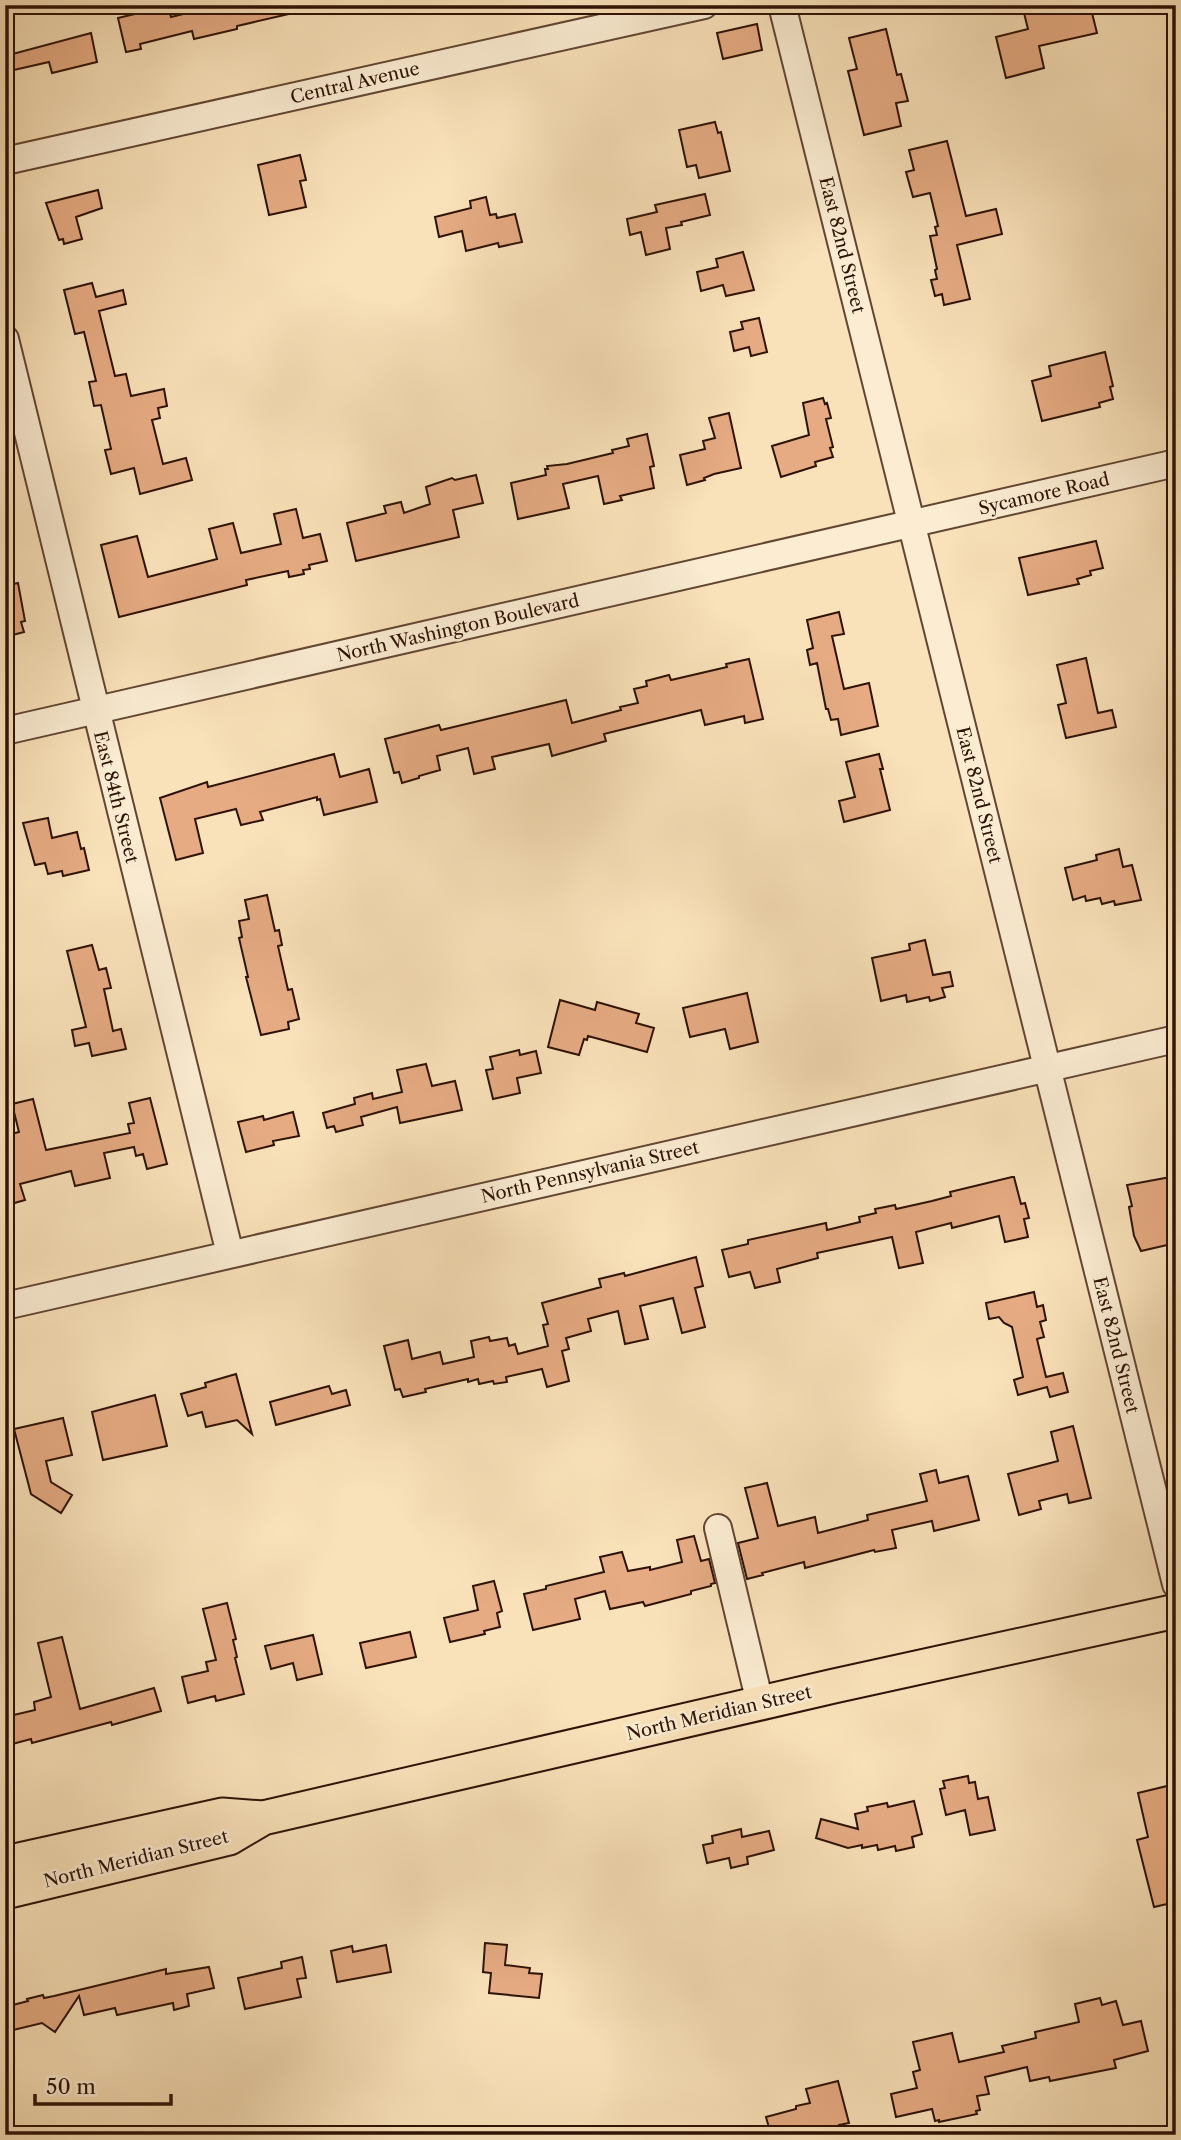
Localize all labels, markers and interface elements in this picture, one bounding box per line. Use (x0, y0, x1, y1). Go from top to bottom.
street label: Central Avenue (288, 57, 422, 109)
street label: East 82nd Street (814, 174, 870, 316)
street label: Sycamore Road (976, 468, 1112, 520)
street label: North Washington Boulevard (335, 589, 581, 667)
street label: East 82nd Street (951, 724, 1007, 866)
street label: East 84th Street (89, 729, 143, 866)
street label: North Pennsylvania Street (479, 1136, 702, 1208)
street label: East 82nd Street (1088, 1274, 1144, 1416)
street label: North Meridian Street (624, 1681, 814, 1745)
street label: North Meridian Street (41, 1825, 231, 1893)
scale bar (35, 2063, 172, 2107)
text: 50 m (46, 2074, 96, 2099)

